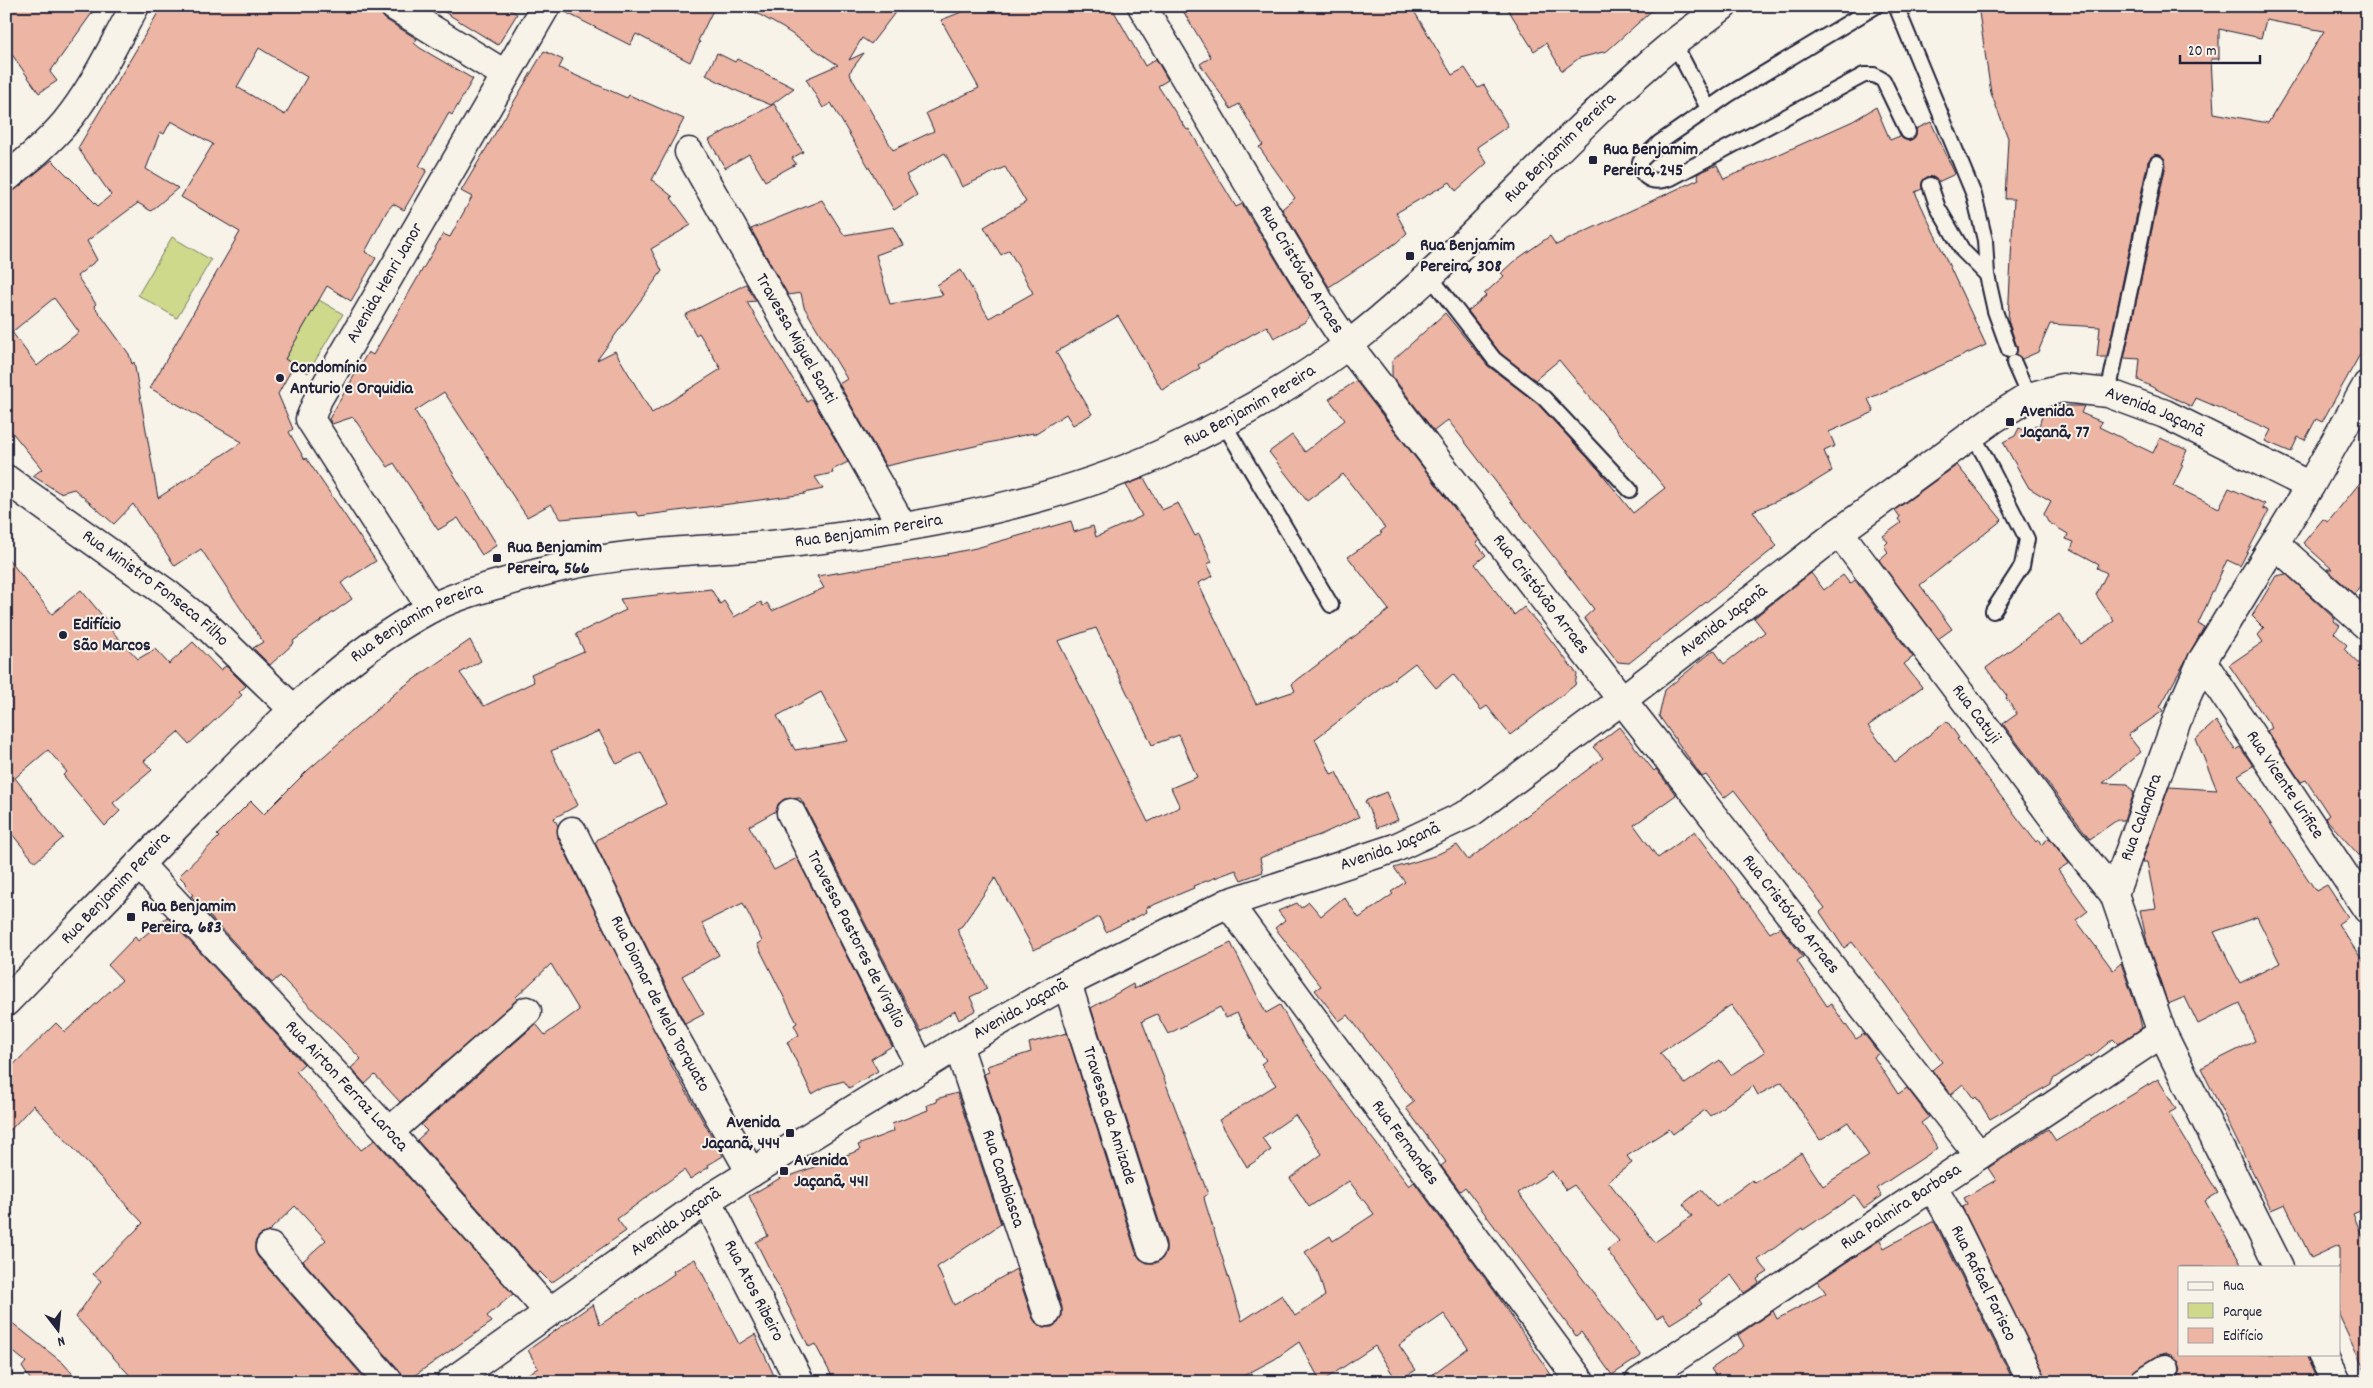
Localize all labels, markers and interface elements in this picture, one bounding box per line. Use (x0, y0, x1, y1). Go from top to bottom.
scale bar (2180, 32, 2260, 64)
text: 20 m (2188, 41, 2216, 63)
street label: Rua Benjamim Pereira (1499, 87, 1622, 209)
place label: Rua Benjamim Pereira, 245 (1603, 138, 1698, 184)
marker: Rua Benjamim Pereira, 245 (1587, 154, 1599, 166)
street label: Rua Cristóvão Arraes (1252, 201, 1350, 339)
street label: Avenida Henri Janor (340, 218, 430, 348)
place label: Rua Benjamim Pereira, 308 (1420, 234, 1515, 280)
marker: Rua Benjamim Pereira, 308 (1404, 250, 1416, 262)
street label: Travessa Miguel Santi (748, 269, 842, 408)
place label: Condomínio Anturio e Orquidia (290, 356, 413, 402)
street label: Rua Benjamim Pereira (1179, 359, 1321, 454)
marker: Condomínio Anturio e Orquidia (274, 372, 286, 384)
street label: Avenida Jaçanã (2101, 380, 2209, 444)
place label: Avenida Jaçanã, 77 (2020, 400, 2089, 446)
marker: Avenida Jaçanã, 77 (2004, 416, 2016, 428)
street label: Rua Benjamim Pereira (794, 508, 945, 555)
street label: Rua Ministro Fonseca Filho (76, 524, 234, 653)
street label: Rua Cristóvão Arraes (1486, 529, 1595, 660)
place label: Rua Benjamim Pereira, 566 (507, 536, 602, 582)
marker: Rua Benjamim Pereira, 566 (491, 552, 503, 564)
street label: Rua Benjamim Pereira (345, 577, 486, 669)
street label: Avenida Jaçanã (1674, 579, 1773, 664)
place label: Edifício São Marcos (73, 613, 151, 659)
marker: Edifício São Marcos (57, 629, 69, 641)
street label: Rua Catuji (1945, 679, 2006, 749)
street label: Rua Vicente Urifice (2239, 726, 2330, 844)
street label: Rua Calandra (2114, 770, 2169, 865)
street label: Avenida Jaçanã (1337, 816, 1445, 878)
street label: Rua Benjamim Pereira (55, 826, 177, 950)
street label: Travessa Pastores de Virgílio (800, 846, 911, 1033)
street label: Rua Cristóvão Arraes (1735, 849, 1845, 980)
place label: Rua Benjamim Pereira, 683 (141, 895, 236, 941)
marker: Rua Benjamim Pereira, 683 (125, 911, 137, 923)
street label: Rua Diomar de Melo Torquato (603, 912, 716, 1097)
street label: Avenida Jaçanã (968, 972, 1073, 1047)
street label: Rua Airton Ferraz Laroca (279, 1015, 414, 1158)
street label: Travessa da Amizade (1075, 1043, 1143, 1188)
street label: Rua Fernandes (1365, 1095, 1445, 1191)
place label: Avenida Jaçanã, 444 (702, 1111, 781, 1157)
marker: Avenida Jaçanã, 444 (784, 1127, 796, 1139)
street label: Rua Cambiasca (975, 1127, 1031, 1231)
place label: Avenida Jaçanã, 441 (794, 1149, 868, 1195)
street label: Rua Palmira Barbosa (1836, 1157, 1967, 1257)
marker: Avenida Jaçanã, 441 (778, 1165, 790, 1177)
street label: Avenida Jaçanã (626, 1182, 726, 1263)
street label: Rua Rafael Farisco (1944, 1221, 2022, 1346)
street label: Rua Atos Ribeiro (717, 1236, 790, 1346)
legend (2178, 1266, 2340, 1356)
text: Rua (2223, 1276, 2245, 1298)
text: Parque (2223, 1302, 2263, 1324)
north arrow (32, 1306, 82, 1356)
text: Edifício (2223, 1326, 2263, 1348)
text: N (55, 1330, 67, 1351)

